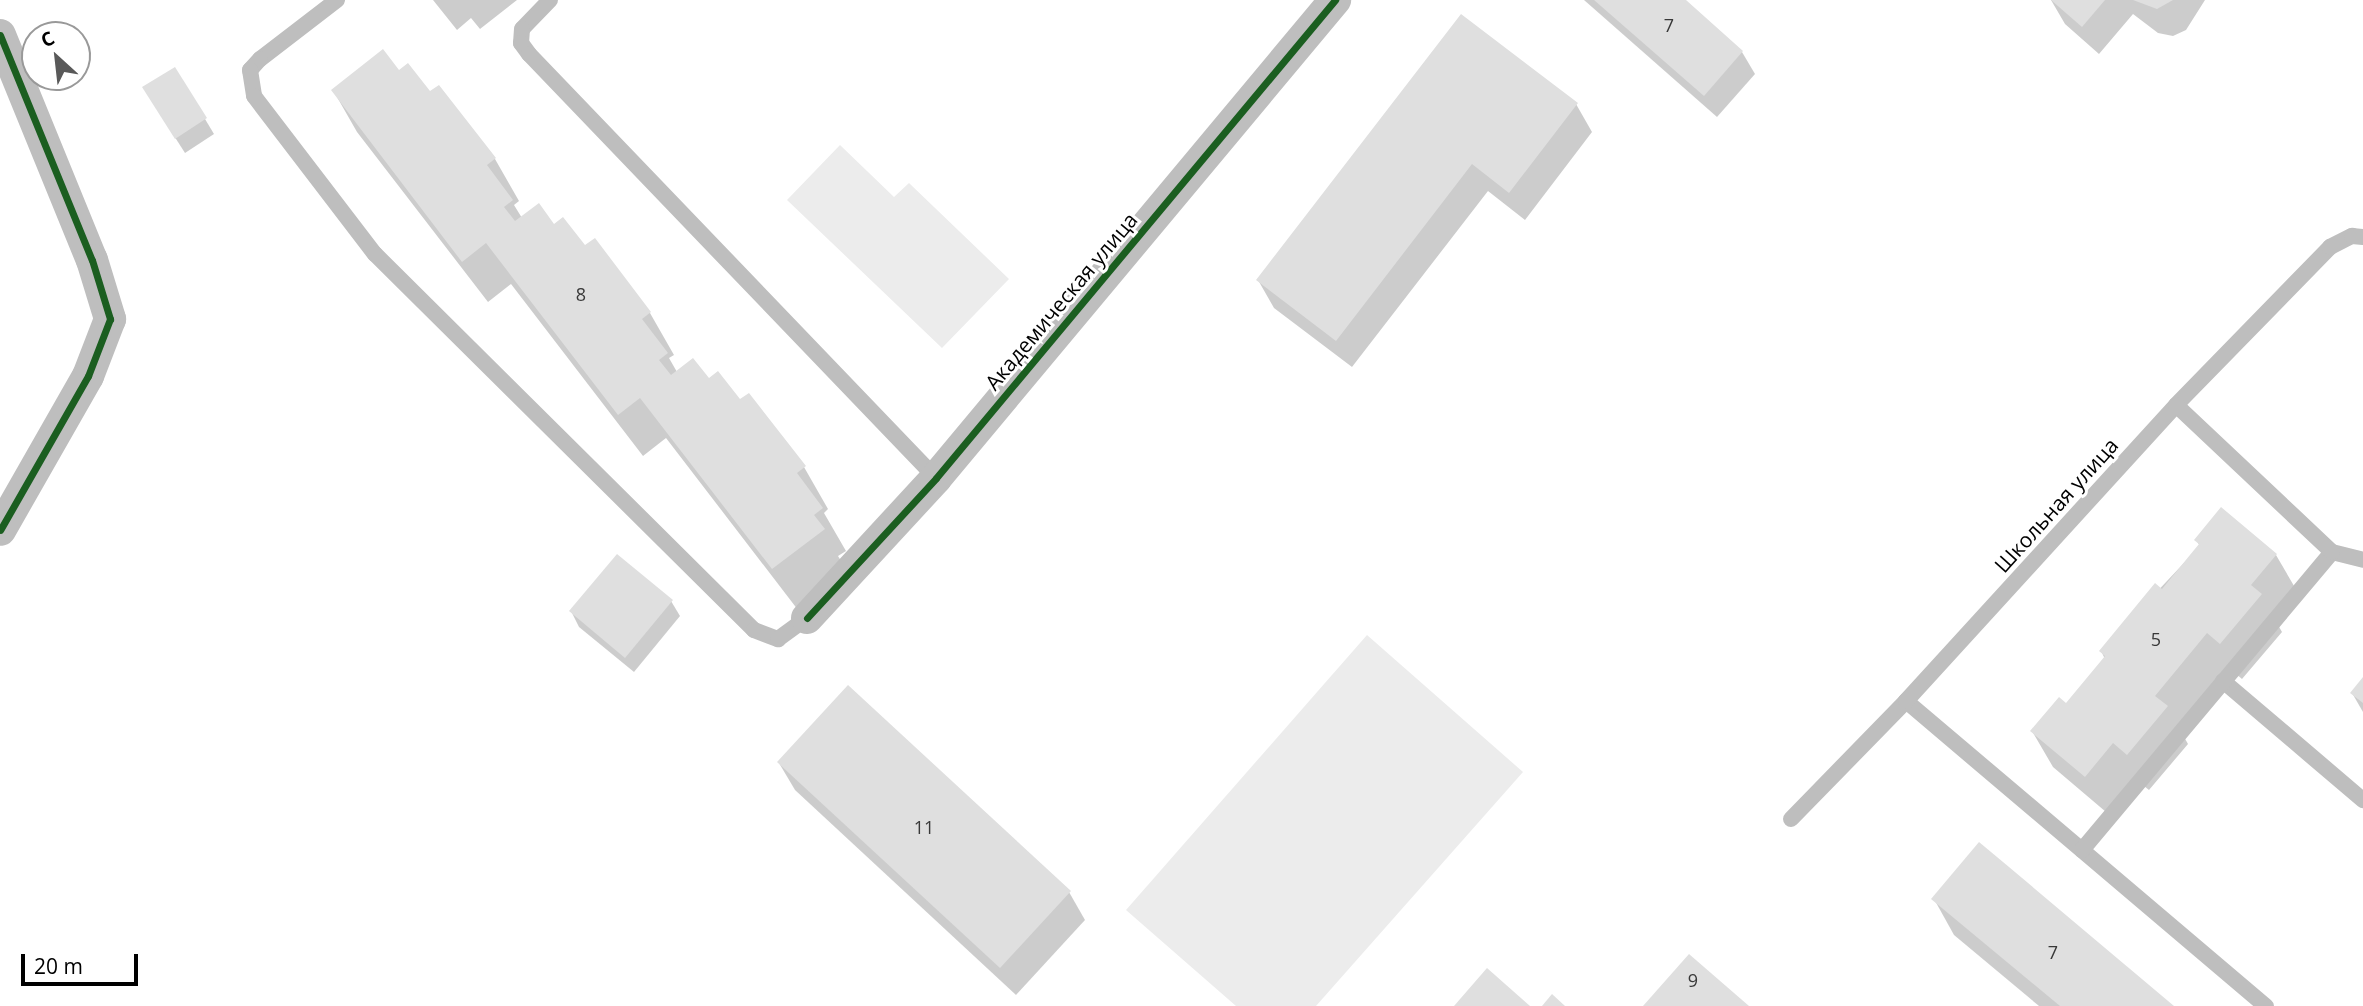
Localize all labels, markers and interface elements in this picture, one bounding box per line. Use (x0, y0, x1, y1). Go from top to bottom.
house number: 7 (1664, 14, 1674, 36)
north arrow (21, 21, 91, 91)
text: С (36, 25, 59, 53)
street label: Академическая улица (980, 207, 1142, 395)
house number: 8 (576, 283, 586, 305)
street label: Школьная улица (1989, 433, 2123, 577)
house number: 5 (2151, 628, 2161, 650)
house number: 11 (914, 816, 934, 838)
scale bar (24, 940, 142, 984)
house number: 7 (2048, 941, 2058, 963)
text: 20 m (34, 952, 83, 980)
house number: 9 (1688, 969, 1698, 991)

